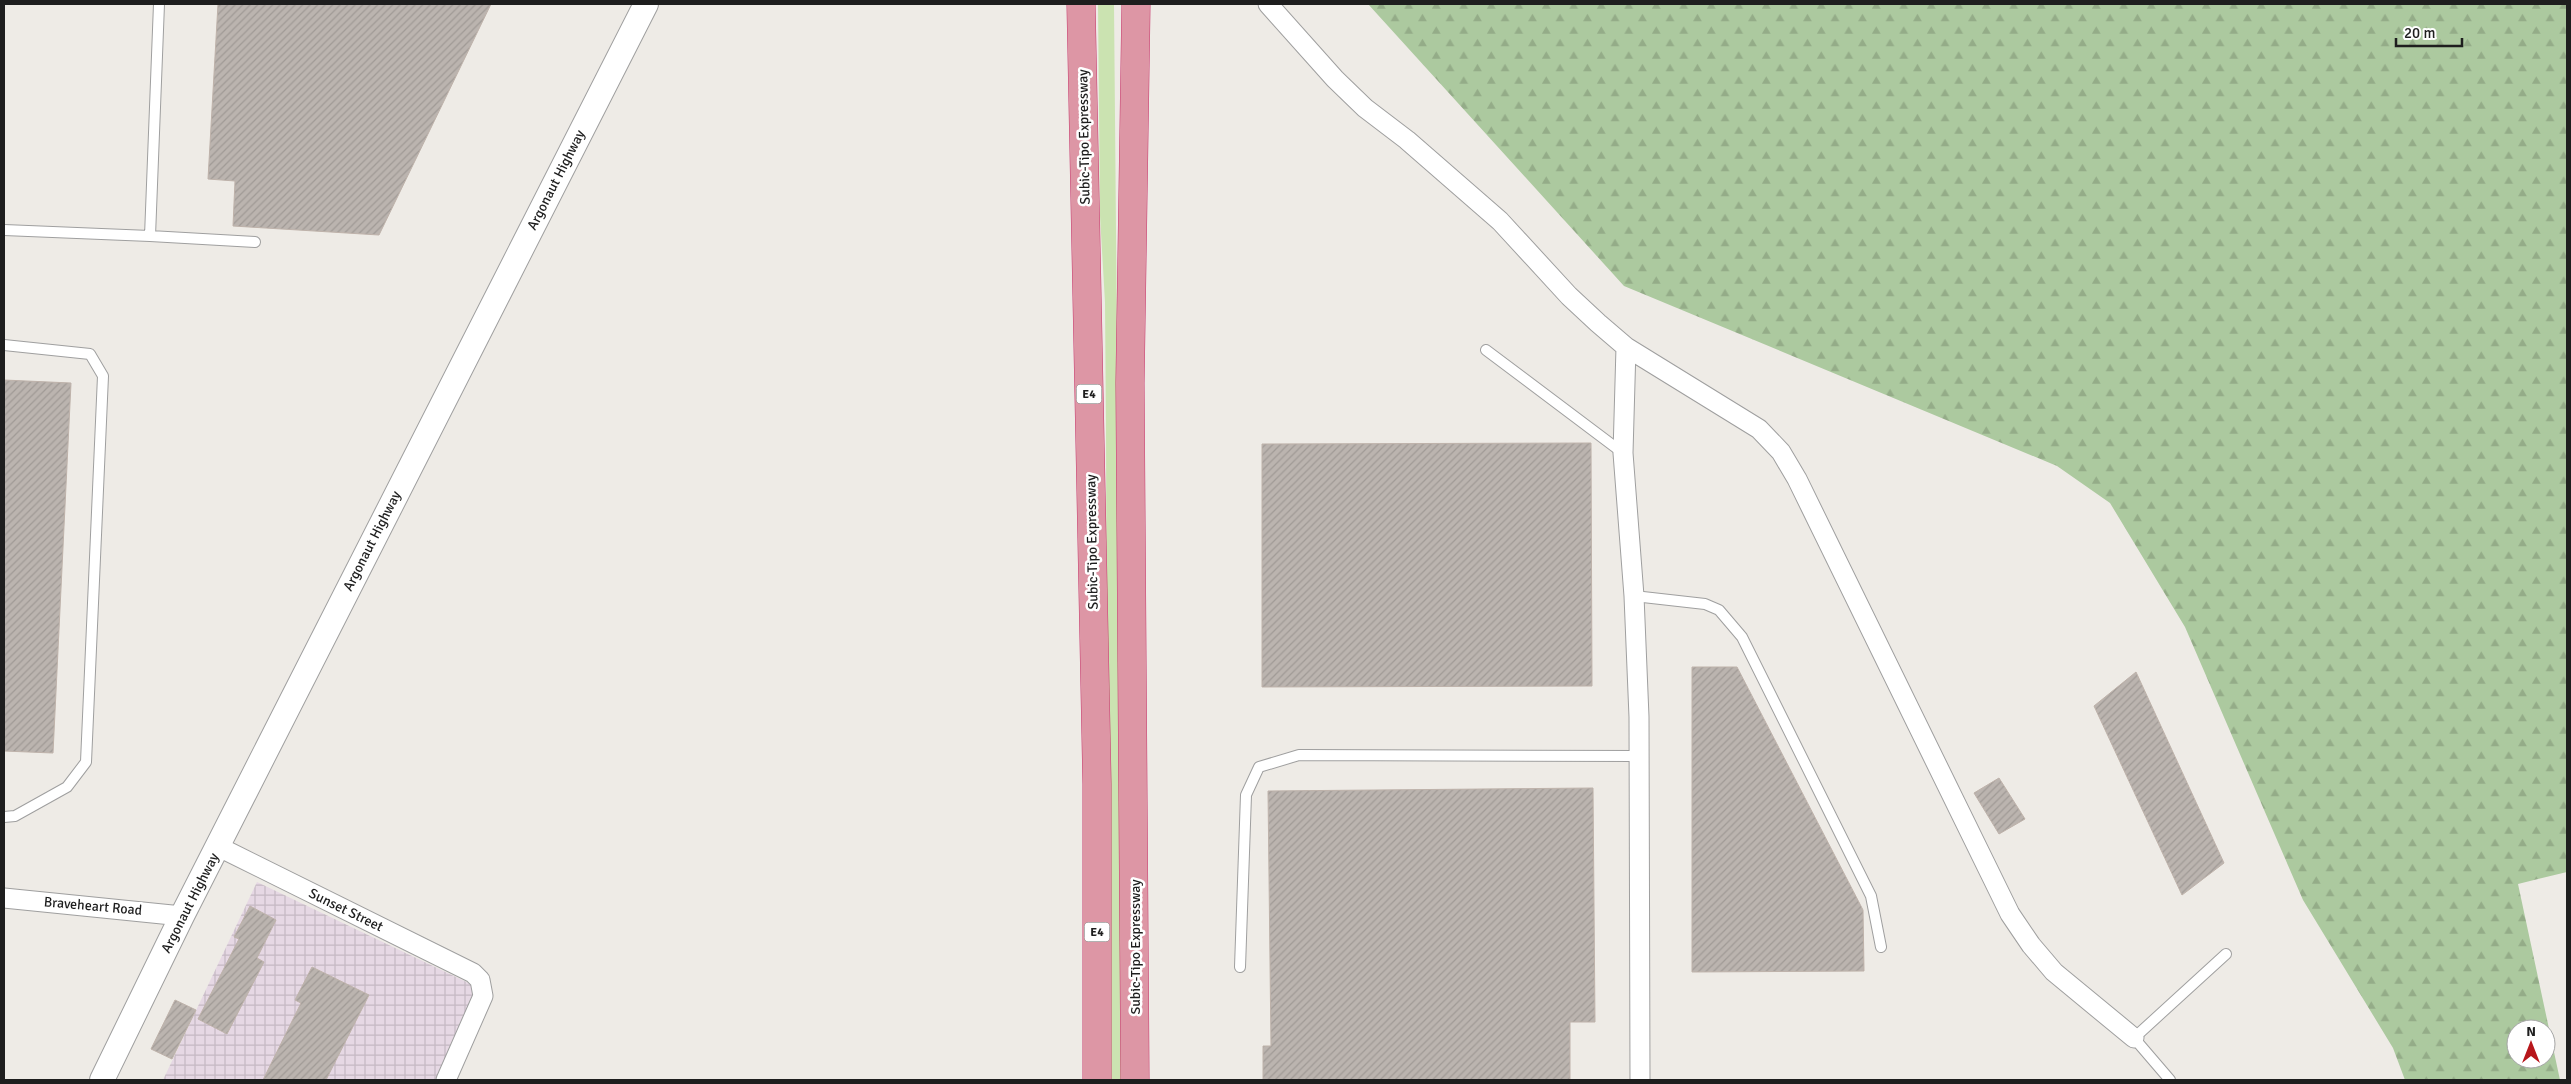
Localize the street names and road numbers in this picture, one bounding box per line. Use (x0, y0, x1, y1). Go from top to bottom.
street label: Subic-Tipo Expressway (1074, 69, 1094, 205)
street label: Argonaut Highway (523, 127, 589, 233)
road number: E4 (1076, 384, 1102, 404)
street label: Subic-Tipo Expressway (1082, 474, 1102, 610)
street label: Argonaut Highway (339, 488, 405, 594)
street label: Argonaut Highway (157, 850, 223, 956)
street label: Subic-Tipo Expressway (1127, 879, 1144, 1015)
street label: Sunset Street (306, 885, 386, 935)
street label: Braveheart Road (43, 893, 143, 919)
road number: E4 (1084, 922, 1110, 942)

